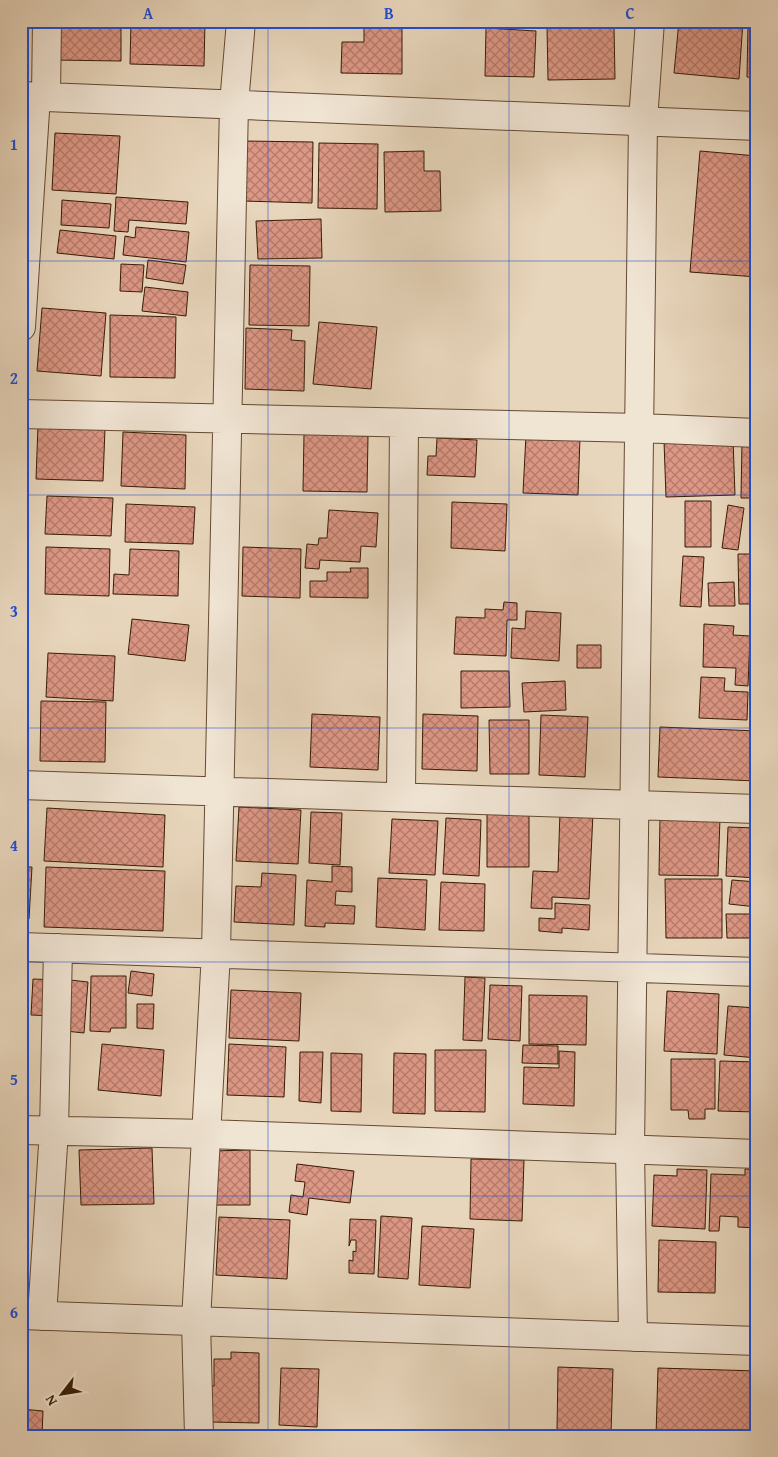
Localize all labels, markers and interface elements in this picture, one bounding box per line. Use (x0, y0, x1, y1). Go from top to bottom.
text: A (143, 1, 154, 25)
text: B (384, 1, 394, 25)
text: C (625, 1, 635, 25)
text: 1 (10, 132, 18, 156)
text: 2 (10, 366, 18, 390)
text: 3 (10, 599, 18, 623)
text: 4 (10, 833, 18, 857)
text: 5 (10, 1067, 18, 1091)
text: 6 (10, 1300, 18, 1324)
north arrow (38, 1370, 88, 1420)
text: N (40, 1391, 62, 1410)

